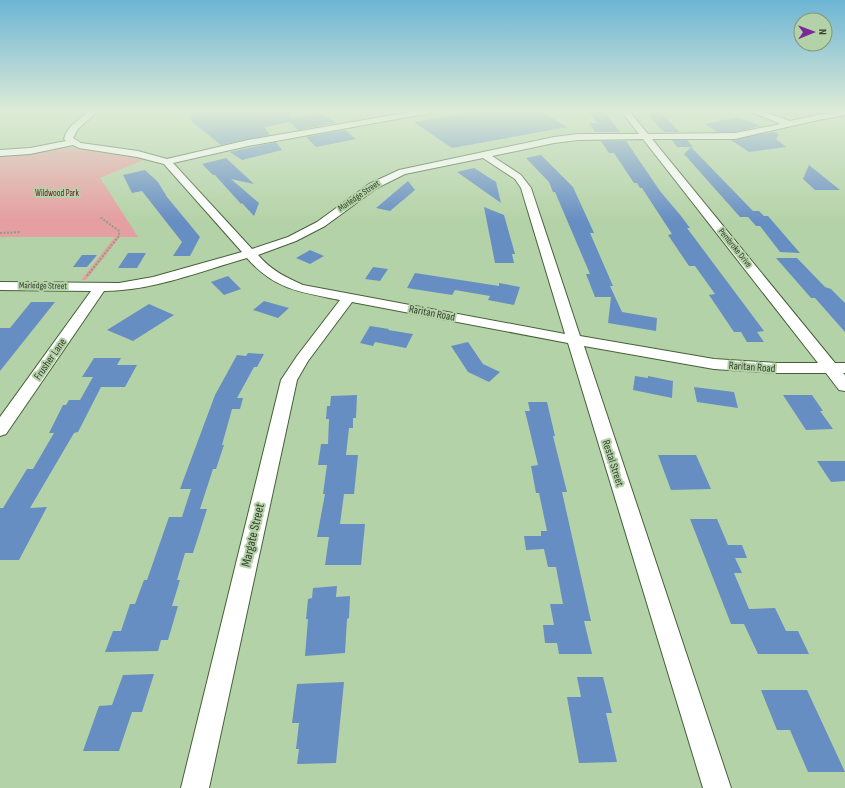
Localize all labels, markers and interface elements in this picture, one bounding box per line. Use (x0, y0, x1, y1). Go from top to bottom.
north arrow (793, 12, 833, 52)
text: N (816, 29, 829, 35)
street label: Marledge Street (336, 178, 382, 214)
park label: Wildwood Park (35, 188, 79, 199)
street label: Pembroke Drive (716, 226, 754, 270)
street label: Marledge Street (19, 280, 67, 292)
street label: Raritan Road (408, 302, 457, 324)
street label: Frusher Lane (31, 336, 69, 382)
street label: Raritan Road (728, 359, 776, 375)
street label: Restal Street (599, 438, 627, 488)
street label: Margate Street (238, 502, 268, 568)

